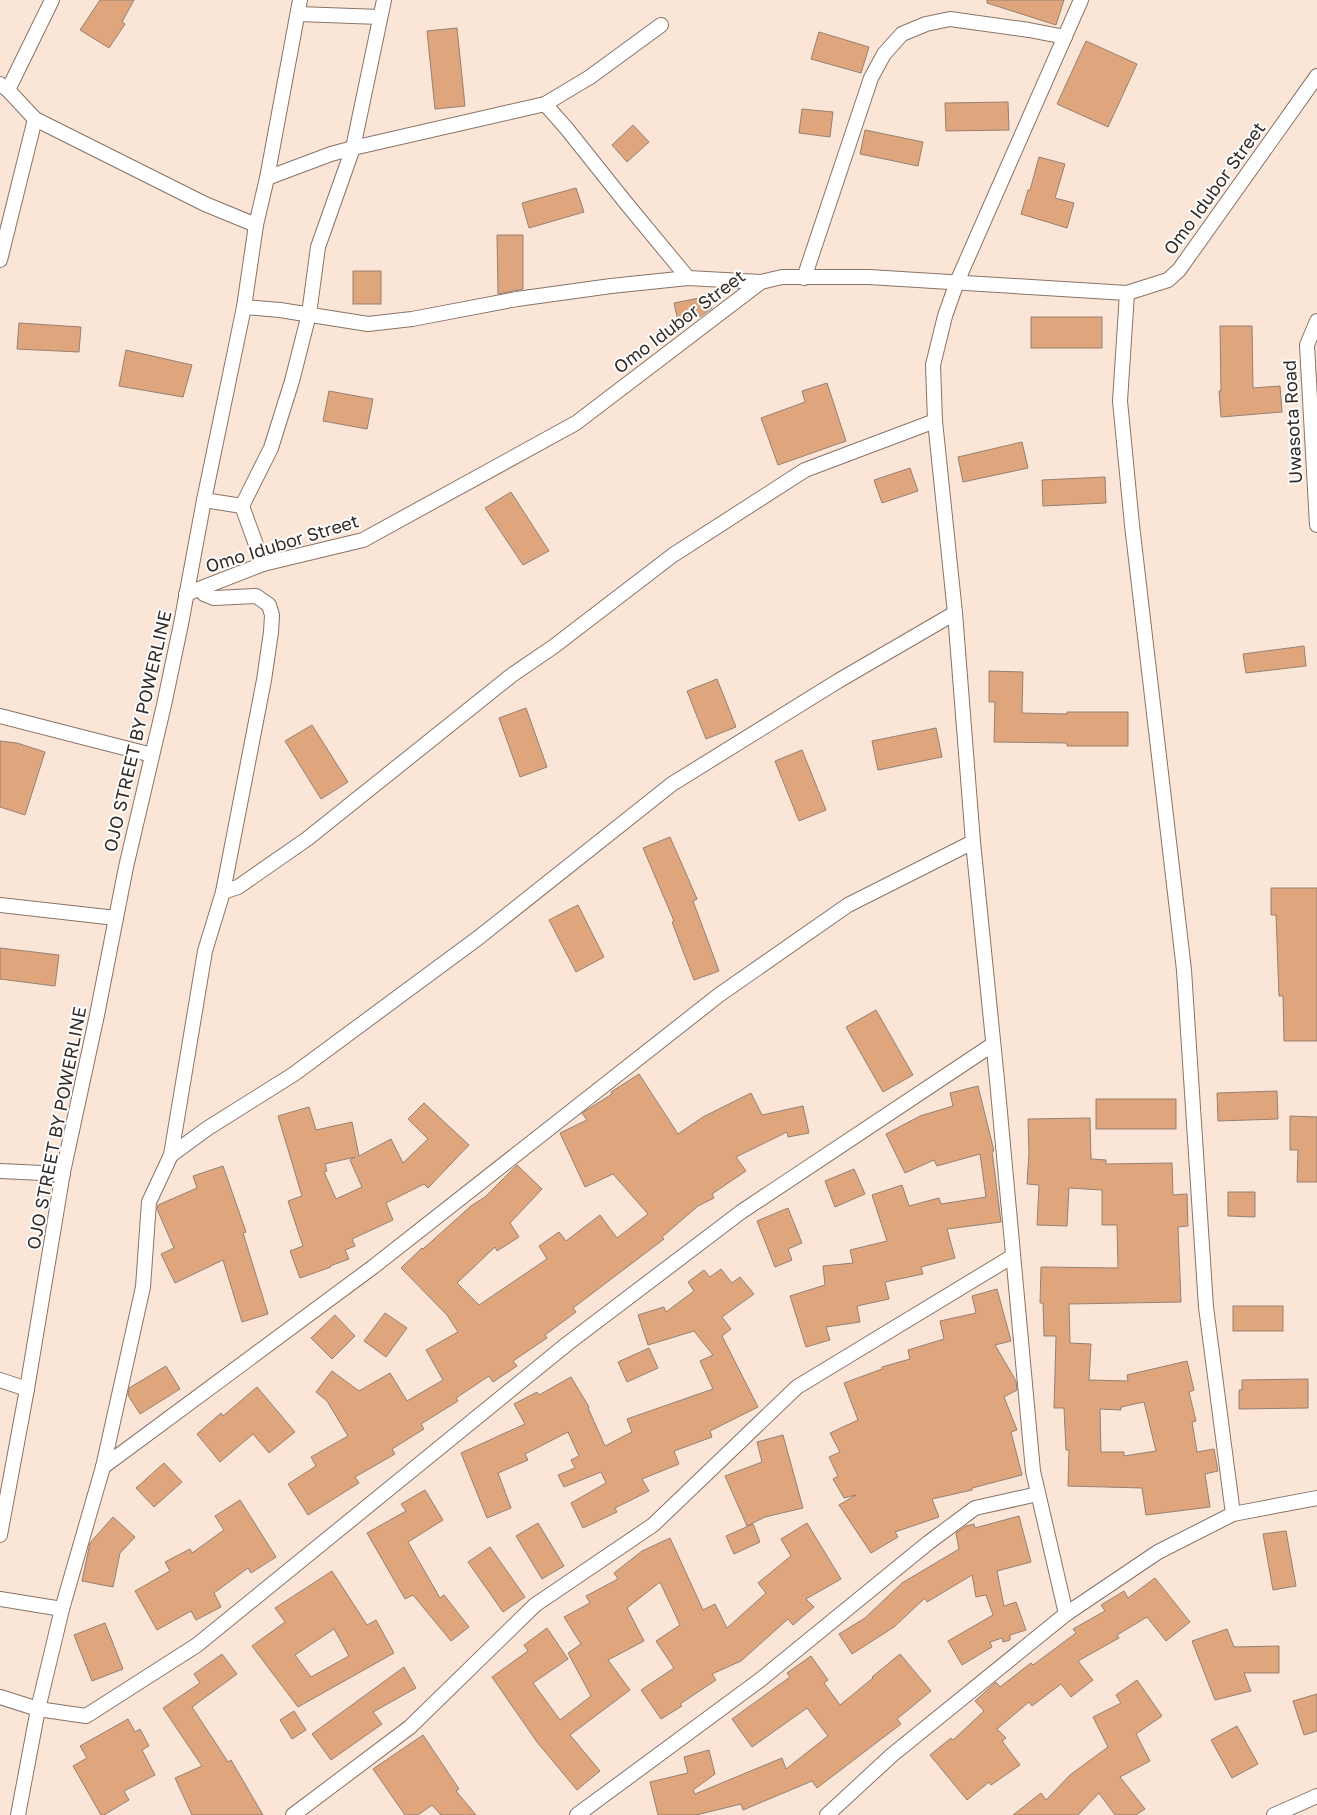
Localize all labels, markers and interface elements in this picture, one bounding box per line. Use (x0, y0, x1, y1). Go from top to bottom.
street label: Omo Idubor Street (1158, 117, 1270, 259)
street label: Omo Idubor Street (609, 264, 749, 378)
street label: Uwasota Road (1278, 360, 1306, 484)
street label: Omo Idubor Street (203, 509, 361, 577)
street label: OJO STREET BY POWERLINE (98, 608, 176, 854)
street label: OJO STREET BY POWERLINE (22, 1005, 90, 1251)

